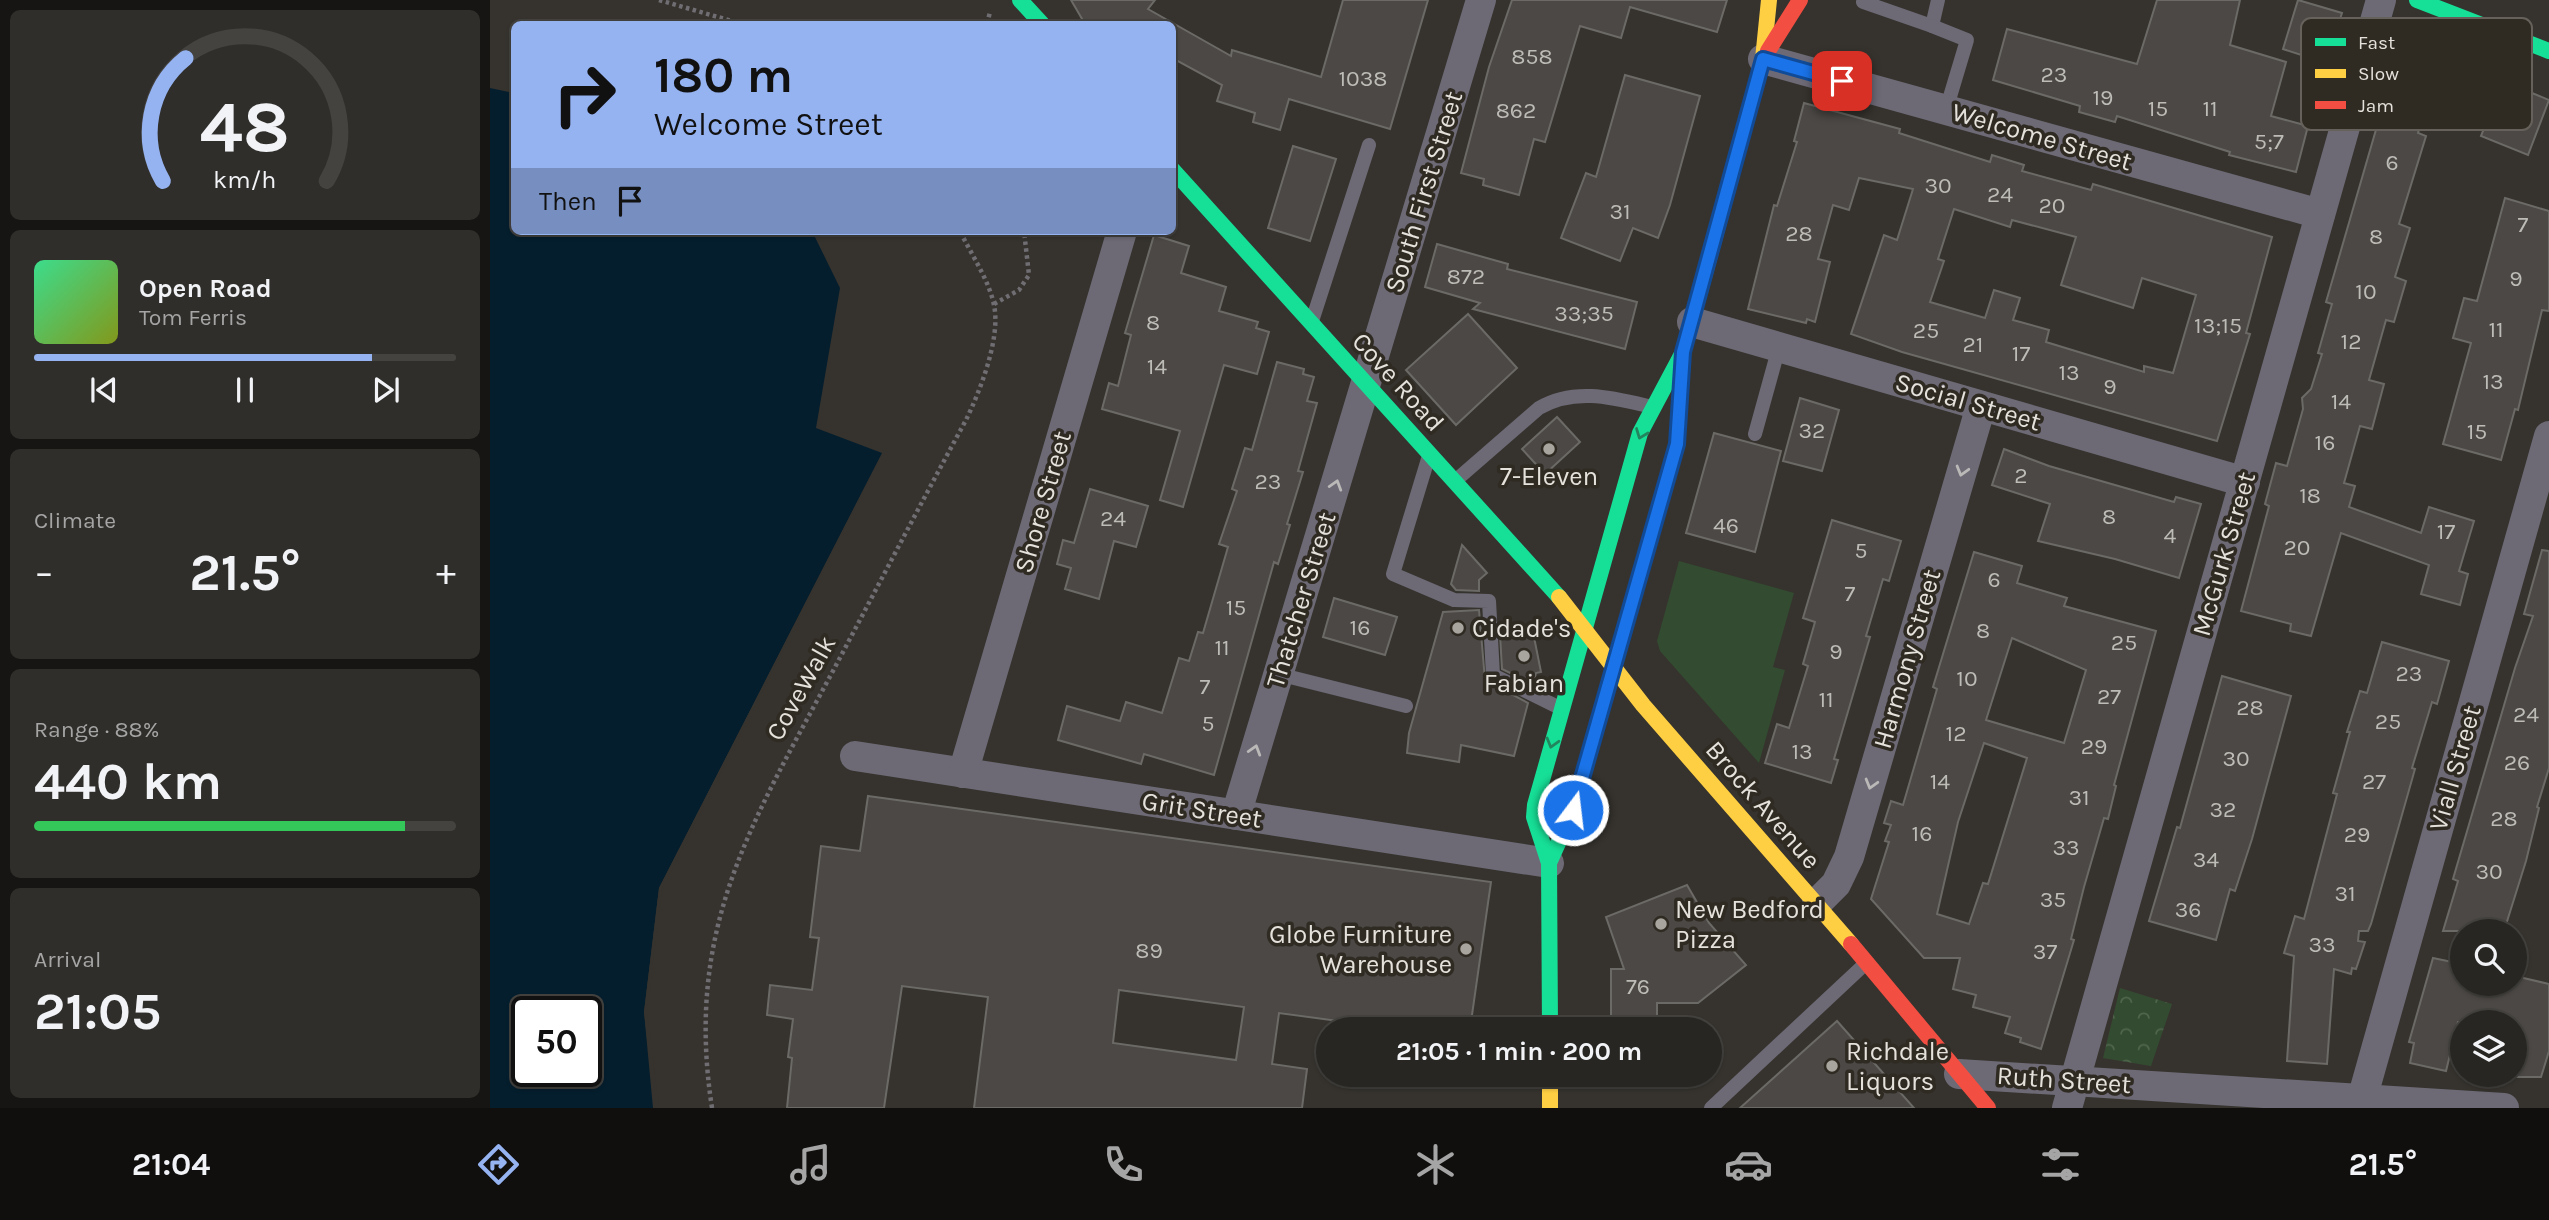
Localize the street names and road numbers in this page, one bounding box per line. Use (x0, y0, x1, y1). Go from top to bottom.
street label: South First Street (1379, 87, 1469, 297)
street label: Welcome Street (1948, 96, 2136, 178)
street label: Cove Road (1345, 326, 1451, 438)
street label: Social Street (1892, 366, 2045, 438)
street label: Shore Street (1008, 427, 1078, 576)
street label: McGurk Street (2186, 468, 2262, 640)
street label: Thatcher Street (1260, 508, 1343, 692)
street label: Harmony Street (1867, 566, 1947, 752)
street label: CoveWalk (760, 630, 842, 746)
street label: Viall Street (2422, 702, 2488, 834)
street label: Brock Avenue (1699, 735, 1827, 875)
street label: Grit Street (1140, 785, 1265, 835)
street label: Ruth Street (1996, 1060, 2132, 1100)

